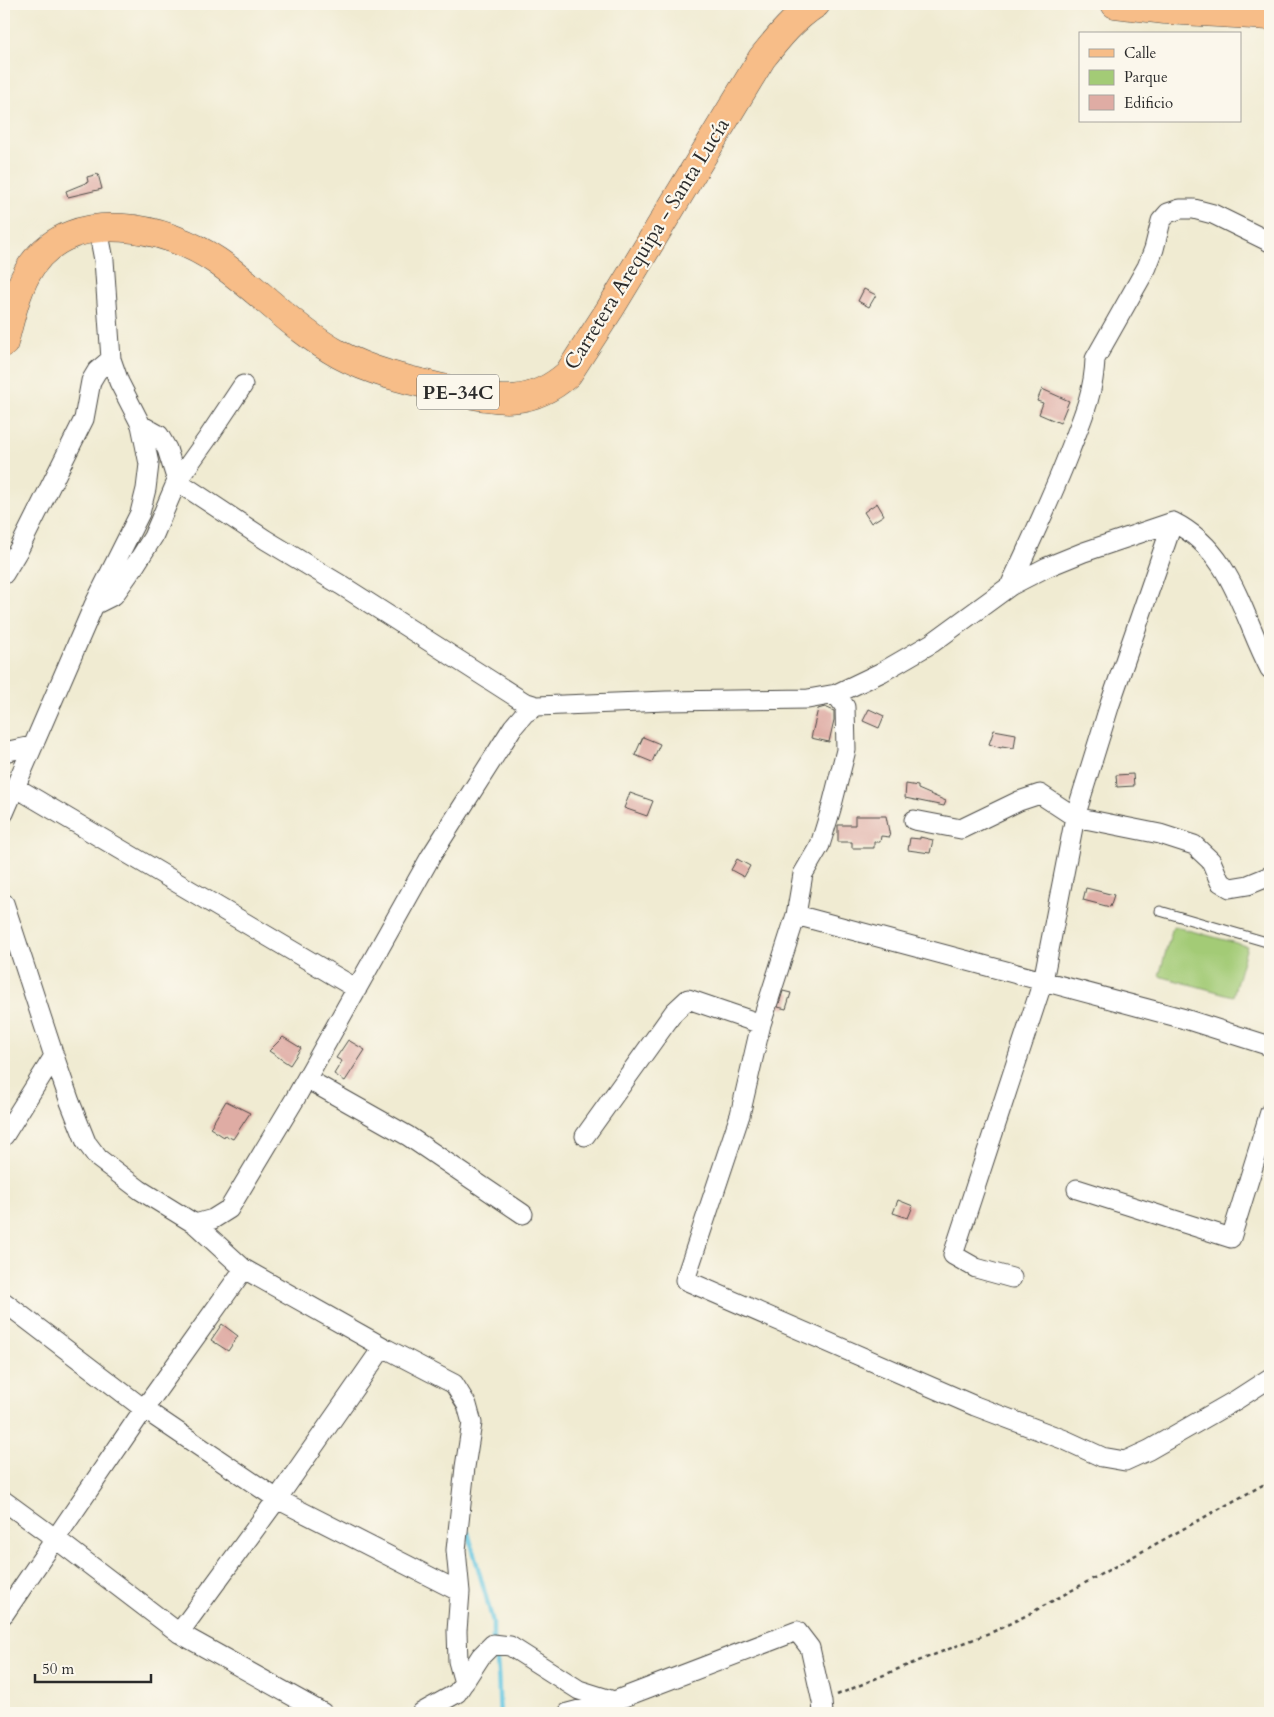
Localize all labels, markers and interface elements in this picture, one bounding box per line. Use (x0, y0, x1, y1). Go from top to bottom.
legend (1079, 32, 1242, 122)
text: Calle (1124, 43, 1157, 63)
text: Parque (1124, 67, 1168, 87)
text: Edificio (1124, 93, 1173, 113)
street label: Carretera Arequipa - Santa Lucía (557, 113, 737, 375)
road number: PE-34C (417, 374, 499, 410)
scale bar (35, 1652, 151, 1684)
text: 50 m (42, 1659, 74, 1679)

